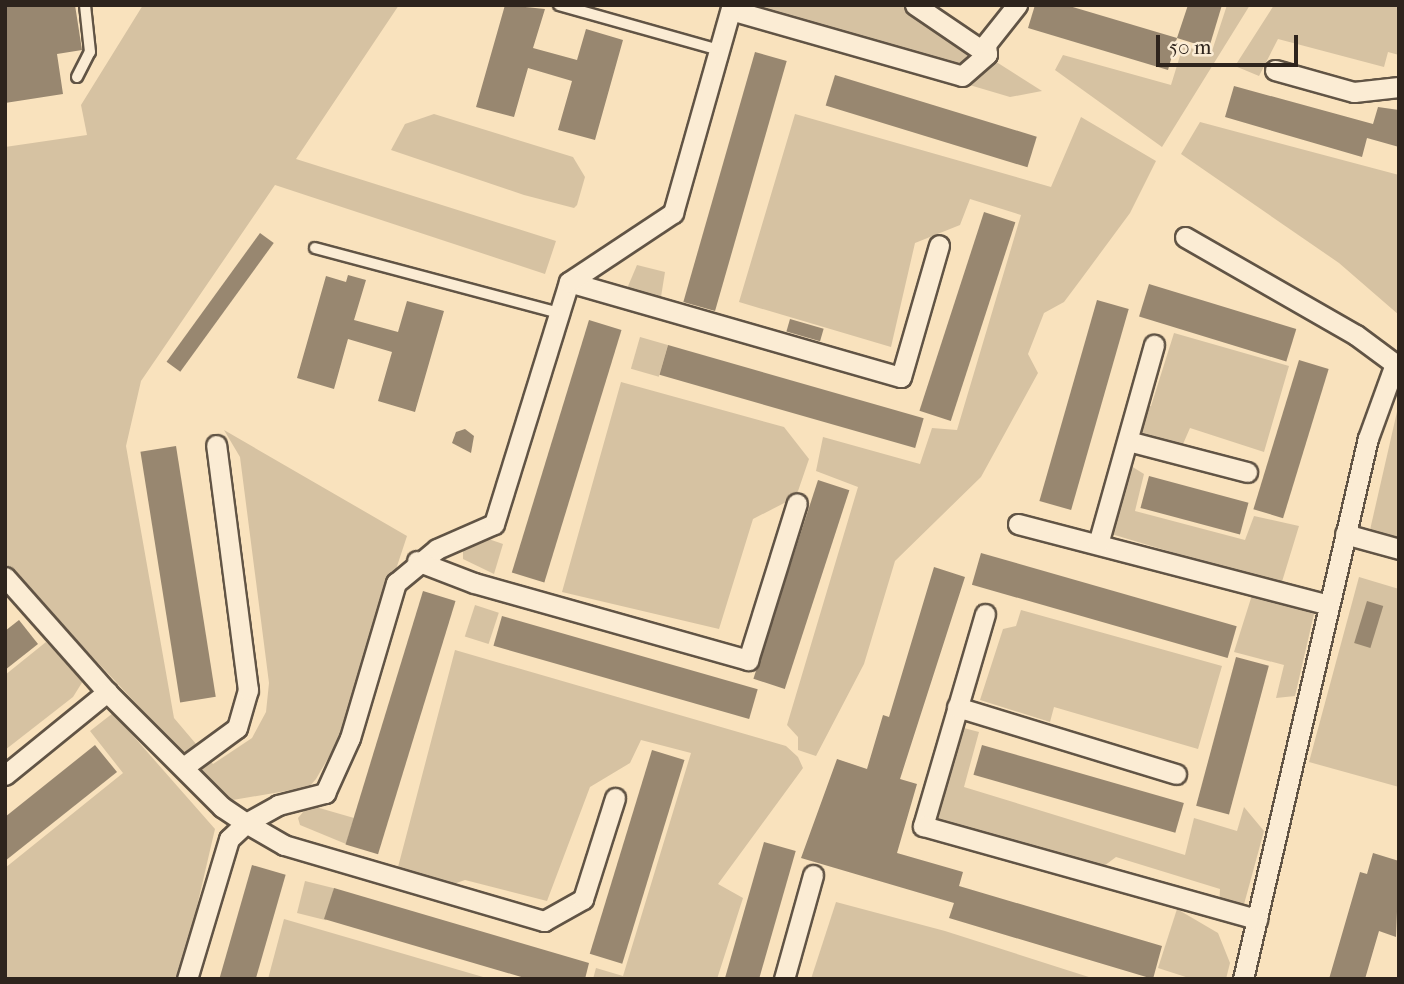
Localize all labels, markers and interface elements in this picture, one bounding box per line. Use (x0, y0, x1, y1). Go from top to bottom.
scale bar (1159, 21, 1301, 65)
text: 50 m (1169, 35, 1212, 59)

